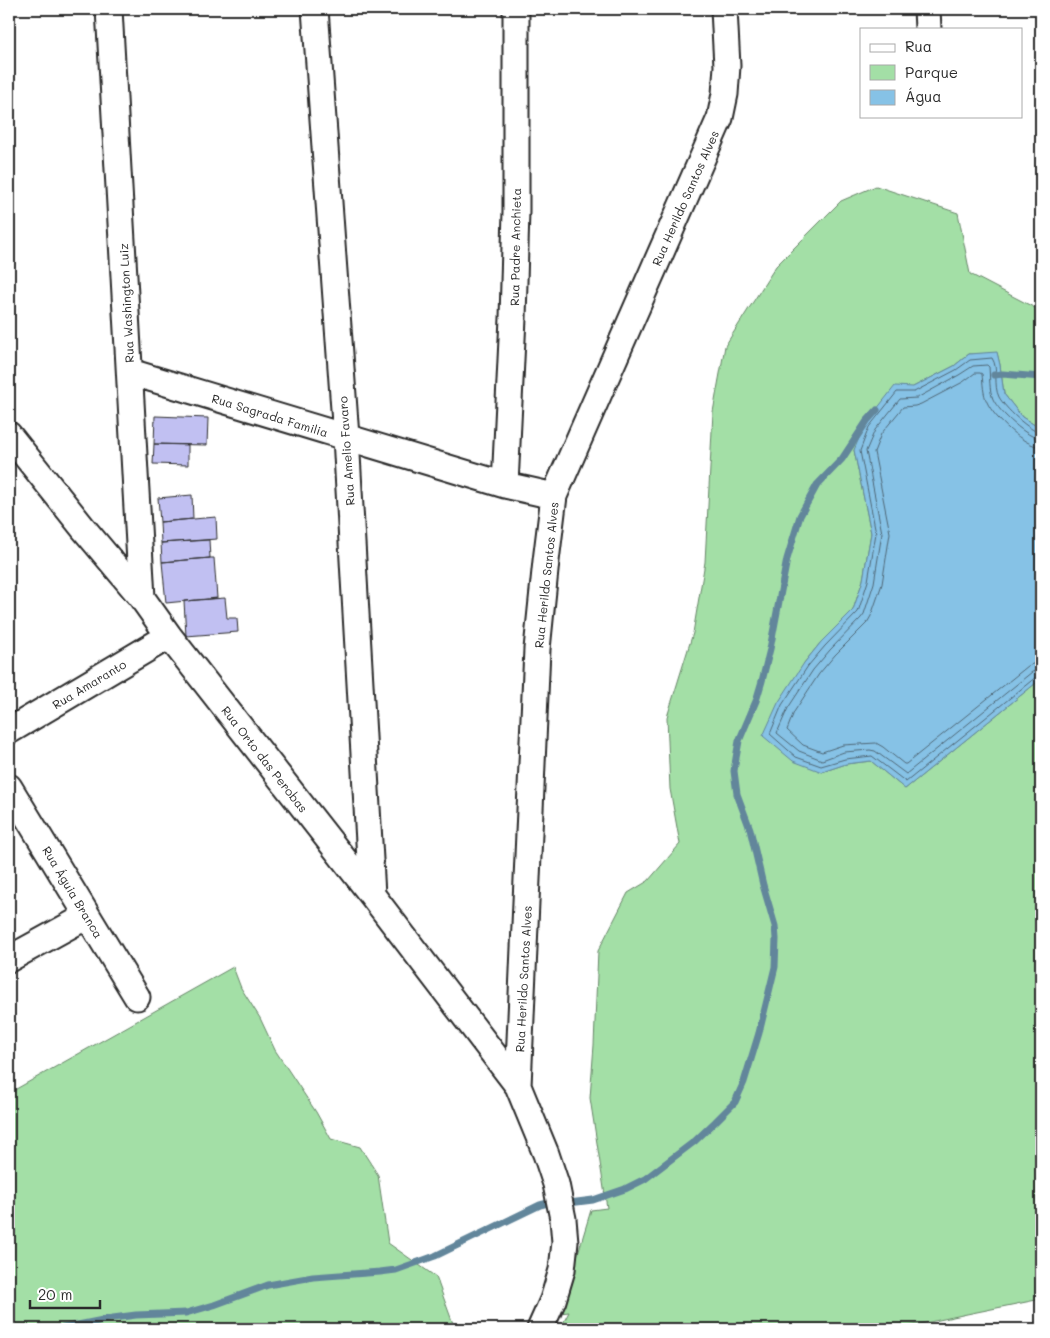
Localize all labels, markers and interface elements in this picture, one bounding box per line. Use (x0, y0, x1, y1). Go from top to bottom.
legend (860, 28, 1022, 118)
text: Rua (905, 36, 932, 56)
text: Parque (905, 62, 958, 82)
text: Água (905, 86, 942, 106)
street label: Rua Herildo Santos Alves (648, 128, 722, 268)
street label: Rua Padre Anchieta (506, 188, 524, 306)
street label: Rua Washington Luiz (115, 243, 137, 363)
street label: Rua Sagrada Familia (210, 390, 330, 440)
street label: Rua Amelio Favaro (334, 396, 358, 506)
street label: Rua Herildo Santos Alves (530, 501, 562, 649)
street label: Rua Amaranto (49, 656, 129, 712)
street label: Rua Orto das Perobas (218, 702, 312, 816)
street label: Rua Águia Branca (39, 843, 107, 941)
street label: Rua Herildo Santos Alves (511, 905, 535, 1053)
scale bar (30, 1278, 100, 1310)
text: 20 m (38, 1284, 72, 1304)

